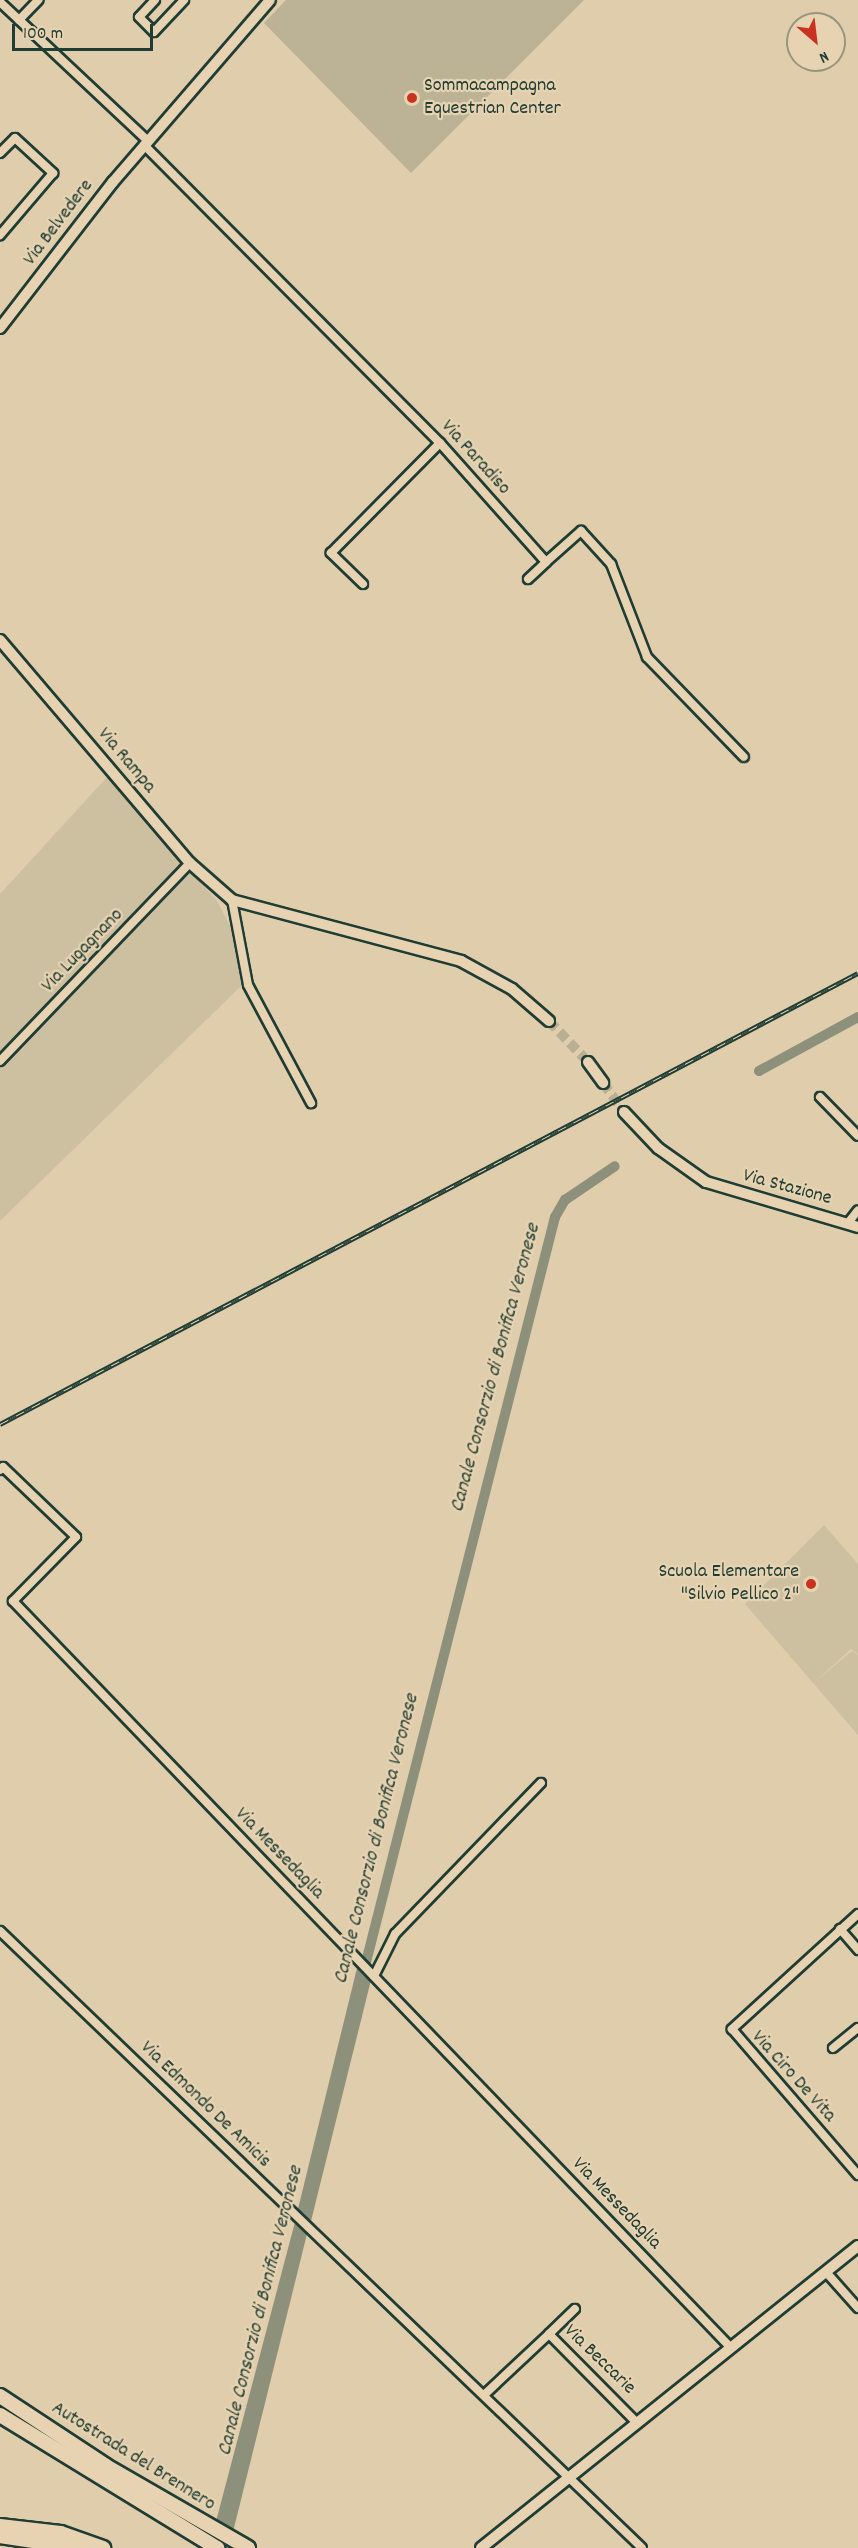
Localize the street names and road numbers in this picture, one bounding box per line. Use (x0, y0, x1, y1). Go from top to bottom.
street label: Via Belvedere (19, 175, 99, 271)
street label: Via Paradiso (435, 415, 515, 501)
street label: Via Rampa (92, 723, 160, 799)
street label: Via Lugagnano (37, 904, 129, 998)
street label: Via Stazione (740, 1165, 834, 1211)
street label: Via Messedaglia (229, 1803, 329, 1905)
street label: Via Ciro De Vita (745, 2026, 841, 2128)
street label: Via Edmondo De Amicis (135, 2036, 275, 2174)
street label: Via Messedaglia (566, 2153, 666, 2255)
street label: Via Beccarie (558, 2320, 640, 2400)
street label: Autostrada del Brennero (47, 2397, 219, 2517)

